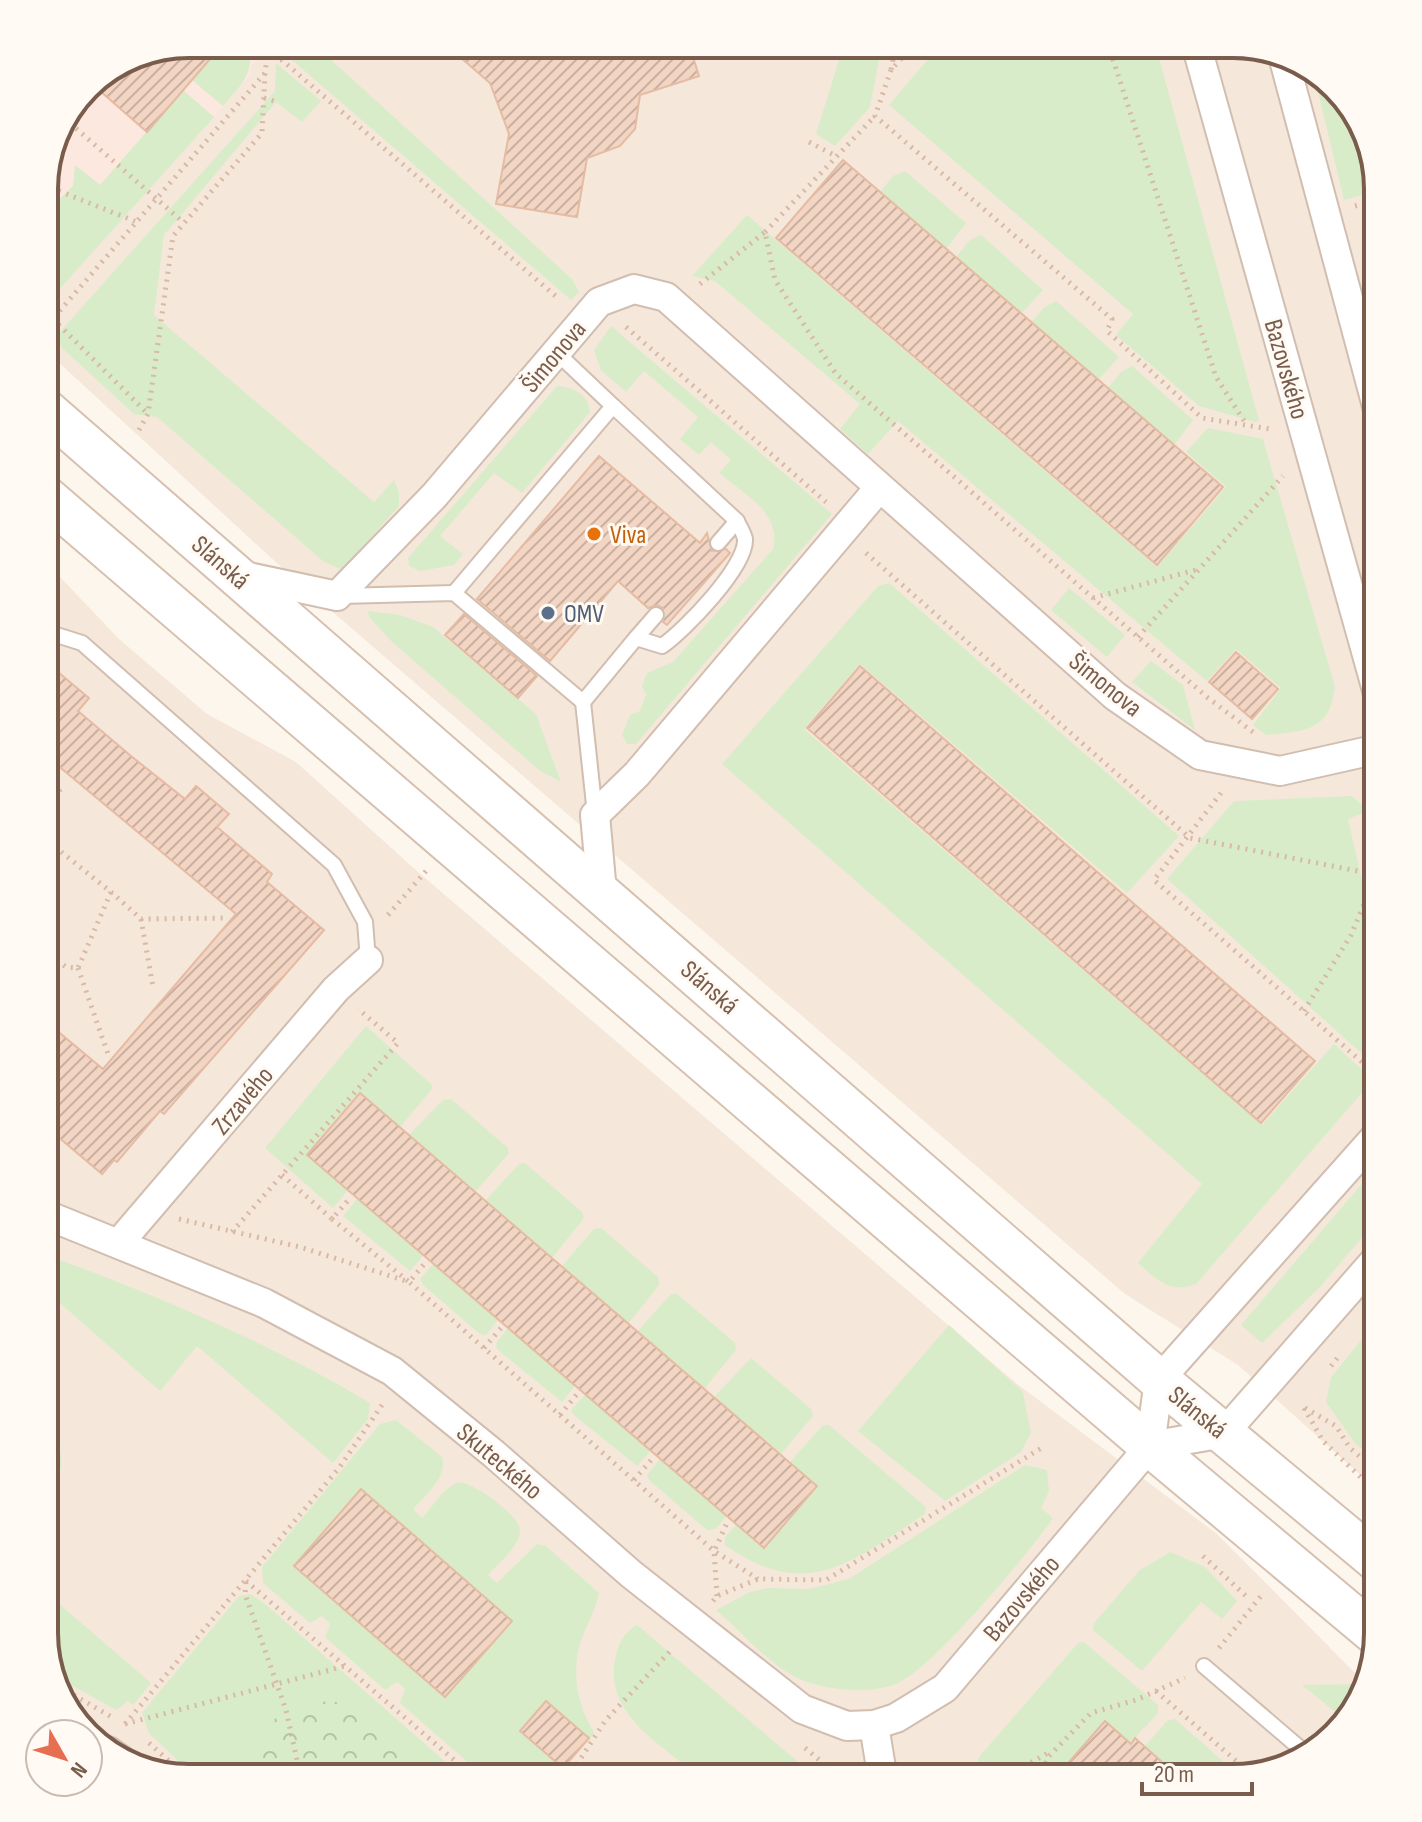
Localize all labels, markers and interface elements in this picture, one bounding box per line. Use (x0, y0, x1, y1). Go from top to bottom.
street label: Šimonova (515, 315, 593, 399)
street label: Bazovského (1257, 316, 1315, 423)
place label: Viva (610, 520, 646, 551)
marker: Viva (585, 525, 603, 543)
street label: Slánská (185, 530, 255, 597)
place label: OMV (564, 599, 604, 630)
marker: OMV (539, 604, 557, 622)
street label: Šimonova (1062, 646, 1148, 724)
street label: Slánská (674, 955, 744, 1022)
street label: Zrzavého (206, 1061, 281, 1141)
street label: Slánská (1162, 1380, 1233, 1446)
street label: Skuteckého (450, 1417, 548, 1507)
street label: Bazovského (977, 1550, 1067, 1648)
north arrow (24, 1718, 104, 1798)
scale bar (1142, 1746, 1252, 1796)
text: N (64, 1757, 93, 1783)
text: 20 m (1154, 1760, 1194, 1789)

